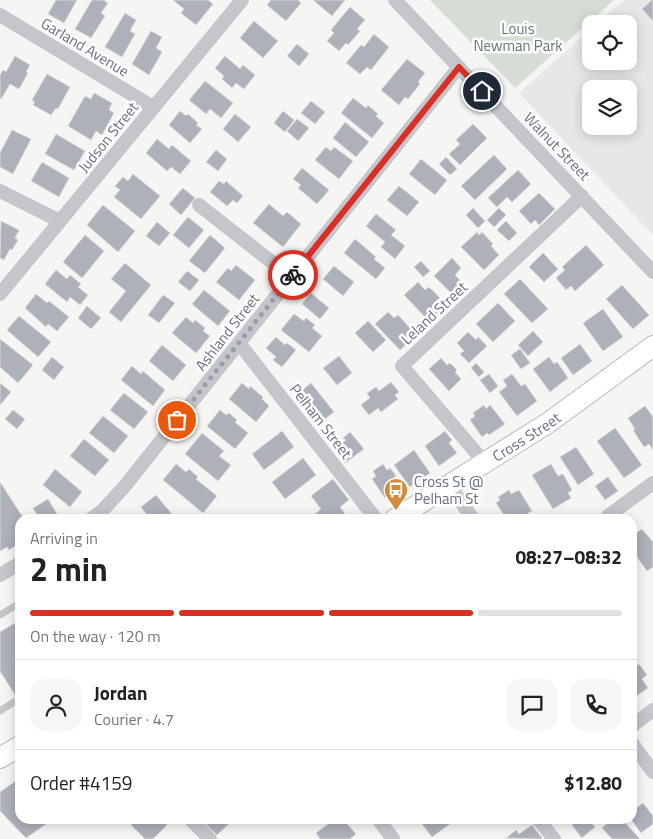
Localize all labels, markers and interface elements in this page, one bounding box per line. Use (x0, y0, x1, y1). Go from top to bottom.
street label: Garland Avenue (37, 12, 133, 82)
map controls (582, 15, 637, 135)
button: locate (582, 15, 637, 70)
park label: Louis Newman Park (473, 17, 563, 57)
pin (461, 70, 503, 112)
icon: home (468, 77, 496, 105)
button: layers (582, 80, 637, 135)
street label: Judson Street (72, 96, 144, 177)
street label: Walnut Street (518, 107, 596, 186)
courier (268, 250, 318, 300)
icon: bike (279, 261, 307, 289)
street label: Leland Street (396, 276, 473, 350)
street label: Ashland Street (189, 288, 265, 376)
street label: Pelham Street (284, 378, 358, 464)
pin (156, 399, 198, 441)
icon: bag (163, 406, 191, 434)
street label: Cross Street (488, 406, 566, 467)
place label: Cross St @ Pelham St (414, 470, 484, 510)
bus stop icon: Cross St @ Pelham St (383, 477, 409, 511)
text: Arriving in (30, 526, 98, 550)
text: 08:27–08:32 (515, 542, 622, 571)
text: 2 min (30, 545, 108, 593)
text: On the way · 120 m (30, 624, 161, 648)
text: Jordan (94, 678, 147, 707)
button: person (30, 679, 82, 731)
button: chat (506, 679, 558, 731)
button: phone (570, 679, 622, 731)
text: Courier · 4.7 (94, 707, 174, 731)
text: Order #4159 (30, 768, 132, 797)
text: $12.80 (564, 768, 622, 797)

